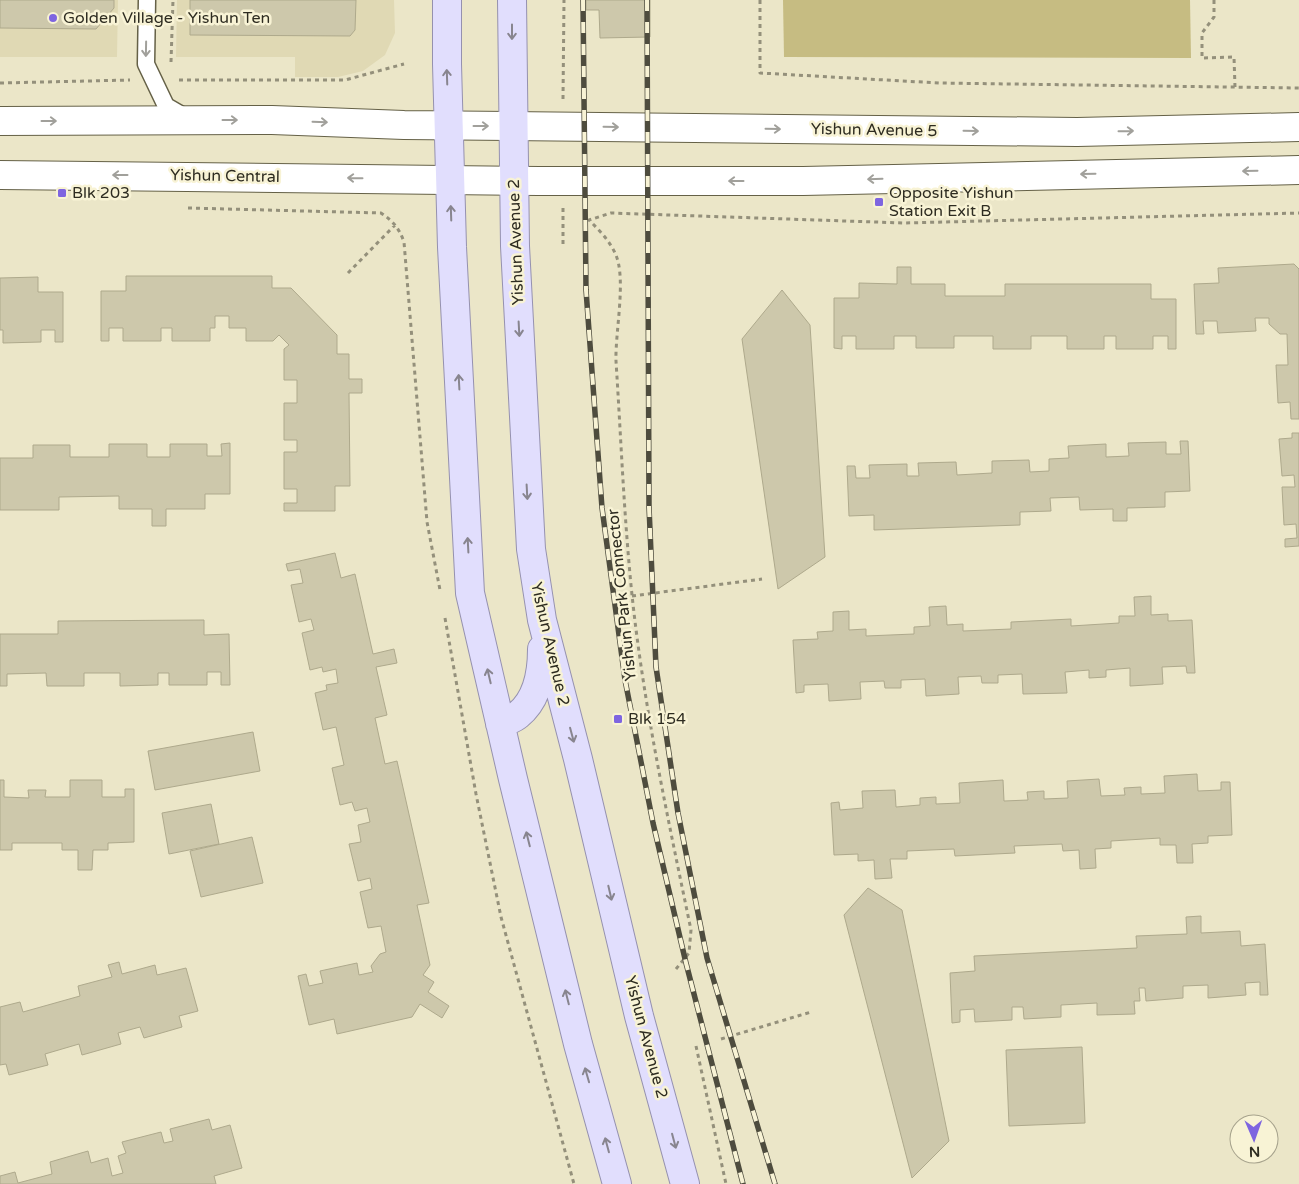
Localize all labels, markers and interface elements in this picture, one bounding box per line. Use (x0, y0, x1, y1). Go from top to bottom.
place label: Golden Village - Yishun Ten (63, 8, 270, 28)
marker: Golden Village - Yishun Ten (47, 12, 59, 24)
one-way arrow (507, 24, 517, 40)
one-way arrow (141, 40, 151, 56)
one-way arrow (442, 69, 452, 86)
one-way arrow (222, 115, 238, 125)
one-way arrow (40, 116, 56, 126)
one-way arrow (312, 118, 328, 127)
street label: Yishun Avenue 5 (811, 119, 937, 141)
one-way arrow (472, 121, 489, 131)
one-way arrow (602, 122, 618, 132)
one-way arrow (764, 124, 781, 134)
one-way arrow (962, 126, 978, 136)
one-way arrow (1118, 126, 1134, 135)
street label: Yishun Central (170, 165, 280, 187)
one-way arrow (1243, 166, 1259, 176)
one-way arrow (1080, 169, 1096, 179)
one-way arrow (112, 170, 128, 180)
one-way arrow (347, 173, 364, 183)
one-way arrow (867, 175, 883, 184)
one-way arrow (729, 176, 745, 186)
street label: Yishun Avenue 2 (504, 178, 528, 306)
place label: Blk 203 (72, 183, 130, 203)
place label: Opposite Yishun Station Exit B (889, 183, 1014, 221)
marker: Blk 203 (56, 187, 68, 199)
marker: Opposite Yishun Station Exit B (873, 196, 885, 208)
one-way arrow (446, 206, 456, 222)
one-way arrow (515, 321, 524, 337)
one-way arrow (455, 375, 464, 391)
one-way arrow (523, 483, 532, 499)
street label: Yishun Park Connector (603, 507, 641, 682)
one-way arrow (463, 537, 472, 553)
street label: Yishun Avenue 2 (526, 580, 574, 708)
one-way arrow (484, 669, 493, 685)
place label: Blk 154 (628, 709, 686, 729)
marker: Blk 154 (612, 713, 624, 725)
one-way arrow (568, 726, 577, 742)
one-way arrow (523, 832, 532, 848)
one-way arrow (606, 884, 615, 900)
street label: Yishun Avenue 2 (620, 973, 672, 1101)
one-way arrow (562, 989, 571, 1005)
one-way arrow (582, 1067, 592, 1083)
north arrow (1229, 1114, 1279, 1164)
one-way arrow (669, 1132, 679, 1148)
one-way arrow (601, 1137, 611, 1153)
text: N (1249, 1143, 1260, 1160)

